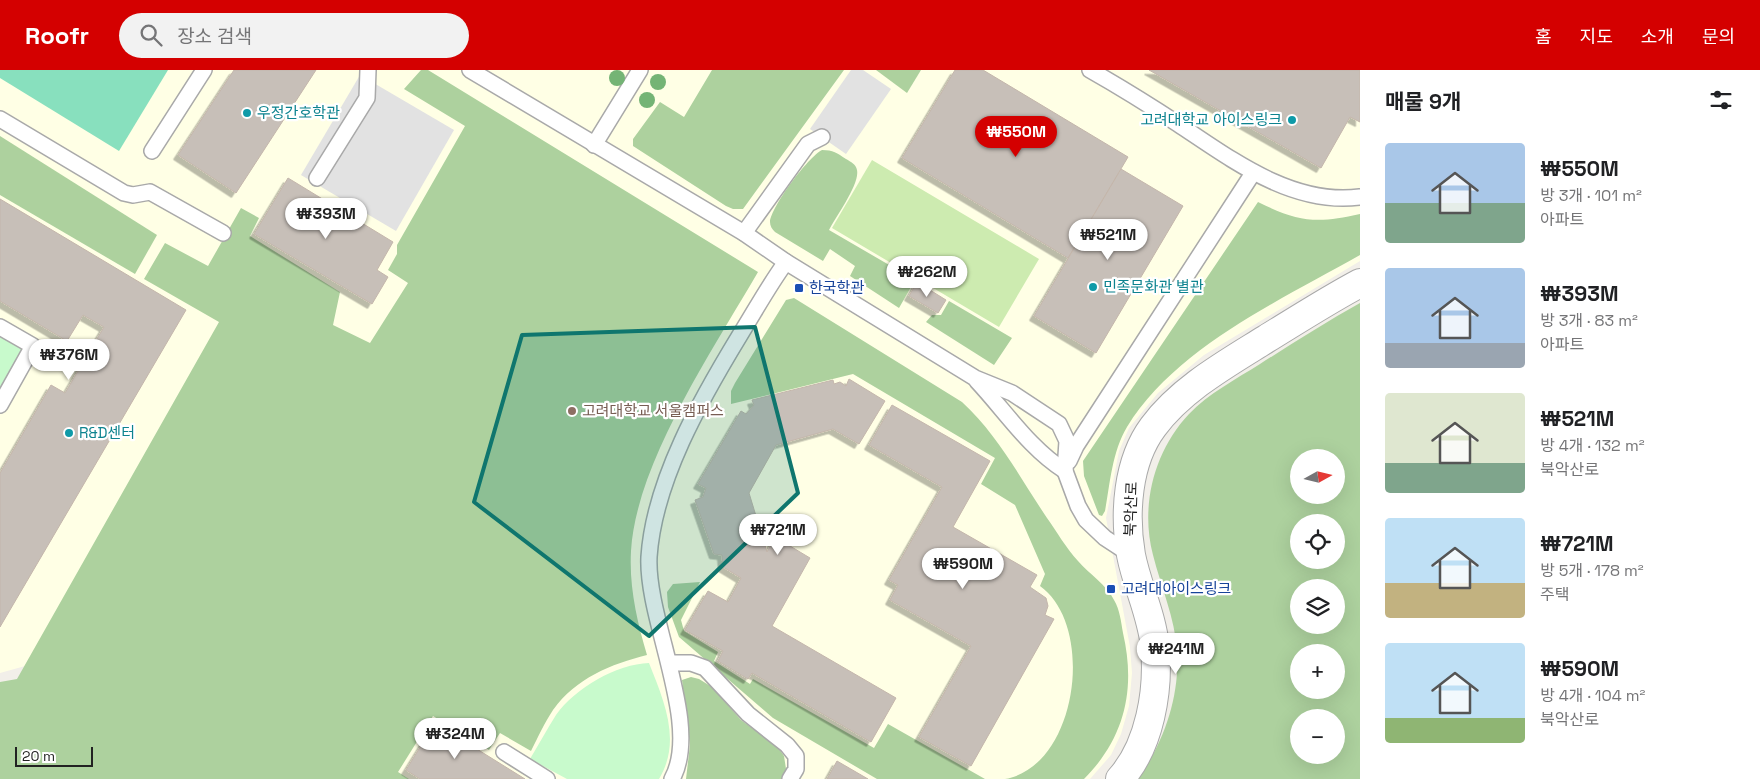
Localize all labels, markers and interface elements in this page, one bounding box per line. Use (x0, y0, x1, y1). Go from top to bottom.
search box (119, 13, 469, 58)
text: Roofr (25, 20, 89, 51)
icon: search (137, 21, 165, 49)
text: 장소 검색 (177, 24, 252, 49)
text: 홈 (1535, 25, 1552, 48)
text: 지도 (1580, 25, 1613, 48)
text: 소개 (1641, 25, 1674, 48)
text: 문의 (1702, 25, 1735, 48)
icon: filters (1707, 86, 1735, 114)
text: 매물 9개 (1385, 88, 1461, 115)
place label: 우정간호학관 (257, 103, 340, 122)
marker: 우정간호학관 (241, 107, 253, 119)
place label: 고려대학교 아이스링크 (1140, 110, 1282, 129)
marker: 고려대학교 아이스링크 (1286, 114, 1298, 126)
pin: ₩550M (981, 116, 1051, 158)
text: ₩550M (986, 121, 1046, 142)
text: ₩550M (1540, 155, 1619, 182)
icon: home (1425, 163, 1485, 223)
text: 방 3개 · 101 m² (1540, 185, 1642, 206)
pin: ₩393M (291, 198, 361, 240)
text: ₩393M (296, 203, 356, 224)
text: 아파트 (1540, 209, 1584, 230)
pin: ₩521M (1073, 218, 1143, 261)
text: ₩521M (1080, 224, 1136, 245)
pin: ₩262M (892, 256, 962, 298)
text: ₩262M (897, 261, 957, 282)
place label: 민족문화관 별관 (1103, 277, 1204, 296)
place label: 한국학관 (809, 278, 864, 297)
text: ₩393M (1540, 280, 1618, 307)
marker: 민족문화관 별관 (1087, 281, 1099, 293)
marker: 한국학관 (793, 282, 805, 294)
icon: home (1425, 288, 1485, 348)
text: 방 3개 · 83 m² (1540, 310, 1638, 331)
text: 아파트 (1540, 334, 1584, 355)
pin: ₩376M (34, 338, 104, 381)
text: ₩376M (40, 344, 98, 365)
place label: 고려대학교 서울캠퍼스 (582, 401, 724, 420)
marker: 고려대학교 서울캠퍼스 (566, 405, 578, 417)
text: ₩521M (1540, 405, 1614, 432)
icon: home (1425, 413, 1485, 473)
place label: R&D센터 (79, 423, 135, 442)
marker: R&D센터 (63, 427, 75, 439)
text: 방 4개 · 132 m² (1540, 435, 1645, 456)
north arrow (1290, 449, 1345, 504)
map controls (1290, 449, 1345, 764)
text: 북악산로 (1540, 459, 1599, 480)
street label: 북악산로 (1120, 481, 1141, 537)
pin: ₩721M (743, 514, 813, 556)
button: locate (1290, 514, 1345, 569)
text: ₩721M (750, 519, 806, 540)
text: ₩721M (1540, 530, 1613, 557)
icon: home (1425, 538, 1485, 598)
pin: ₩590M (928, 548, 998, 590)
text: ₩590M (933, 553, 993, 574)
text: 방 5개 · 178 m² (1540, 560, 1644, 581)
place label: 고려대아이스링크 (1121, 579, 1231, 598)
button: layers (1290, 579, 1345, 634)
marker: 고려대아이스링크 (1105, 583, 1117, 595)
text: 주택 (1540, 584, 1569, 605)
pin: ₩241M (1141, 632, 1211, 675)
text: ₩241M (1148, 638, 1204, 659)
button: + (1290, 644, 1345, 699)
text: ₩590M (1540, 655, 1619, 682)
icon: home (1425, 663, 1485, 723)
text: 방 4개 · 104 m² (1540, 685, 1645, 706)
button: − (1290, 709, 1345, 764)
text: 북악산로 (1540, 709, 1599, 730)
pin: ₩324M (420, 718, 490, 760)
text: ₩324M (425, 723, 485, 744)
scale bar (15, 744, 92, 767)
text: 20 m (22, 747, 55, 765)

